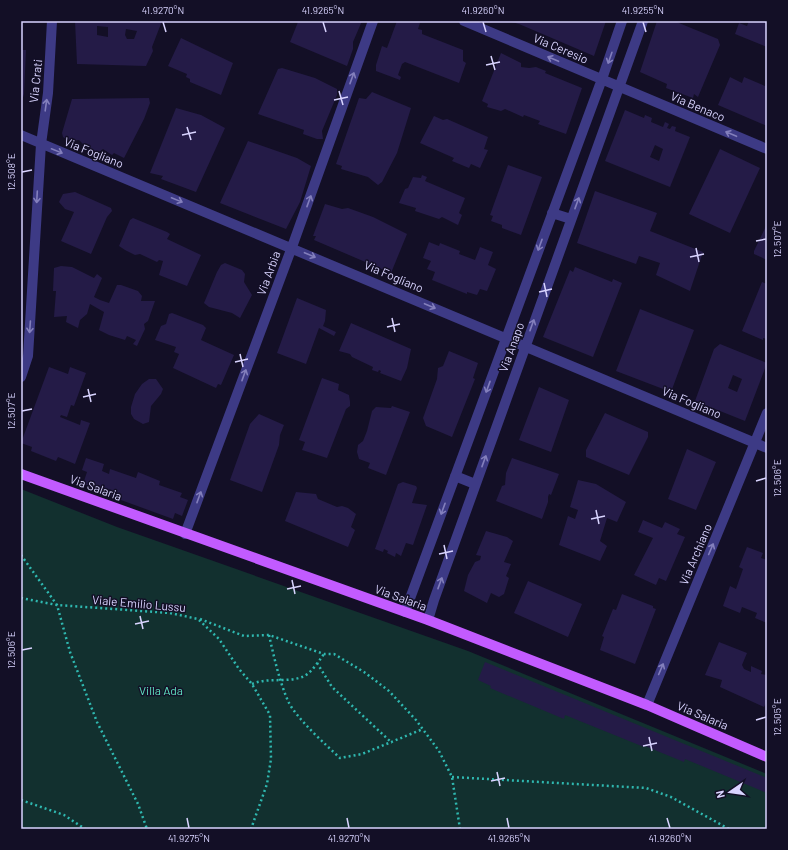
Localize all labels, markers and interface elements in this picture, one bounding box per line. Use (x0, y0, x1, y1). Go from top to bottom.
text: 41.9270°N (142, 4, 184, 16)
text: 41.9265°N (302, 4, 344, 16)
text: 41.9260°N (462, 4, 504, 16)
text: 41.9255°N (622, 4, 664, 16)
street label: Via Ceresio (531, 30, 591, 66)
one-way arrow (605, 52, 613, 64)
one-way arrow (548, 54, 560, 62)
street label: Via Crati (26, 58, 44, 104)
one-way arrow (349, 73, 357, 85)
street label: Via Benaco (669, 88, 727, 124)
one-way arrow (42, 99, 50, 112)
one-way arrow (725, 130, 737, 138)
street label: Via Fogliano (62, 134, 126, 170)
one-way arrow (50, 147, 62, 155)
text: 12.508°E (5, 153, 17, 191)
one-way arrow (34, 190, 41, 203)
one-way arrow (305, 195, 313, 207)
one-way arrow (171, 197, 183, 204)
one-way arrow (573, 198, 581, 210)
text: 12.507°E (771, 220, 783, 258)
one-way arrow (536, 239, 544, 251)
street label: Via Arbia (254, 249, 282, 297)
one-way arrow (304, 252, 316, 259)
street label: Via Fogliano (362, 257, 426, 295)
one-way arrow (423, 302, 435, 310)
one-way arrow (26, 320, 33, 333)
street label: Via Anapo (496, 320, 526, 374)
one-way arrow (529, 320, 537, 332)
one-way arrow (241, 370, 249, 382)
one-way arrow (483, 381, 491, 393)
street label: Via Fogliano (660, 383, 724, 421)
text: 12.507°E (5, 392, 17, 430)
one-way arrow (480, 455, 488, 467)
text: 12.506°E (771, 459, 783, 497)
street label: Via Salaria (68, 471, 124, 503)
one-way arrow (195, 491, 203, 503)
one-way arrow (439, 503, 446, 516)
street label: Via Archiano (676, 521, 714, 587)
one-way arrow (708, 543, 715, 555)
one-way arrow (436, 578, 444, 590)
street label: Via Salaria (373, 581, 429, 613)
street label: Viale Emilio Lussu (92, 592, 186, 614)
text: 12.506°E (5, 631, 17, 669)
one-way arrow (658, 663, 665, 675)
park label: Villa Ada (139, 683, 183, 697)
street label: Via Salaria (675, 698, 731, 732)
text: 12.505°E (771, 698, 783, 736)
north arrow (710, 772, 750, 812)
text: N (713, 789, 727, 799)
text: 41.9275°N (168, 832, 210, 844)
text: 41.9270°N (328, 832, 370, 844)
text: 41.9265°N (488, 832, 530, 844)
text: 41.9260°N (649, 832, 691, 844)

